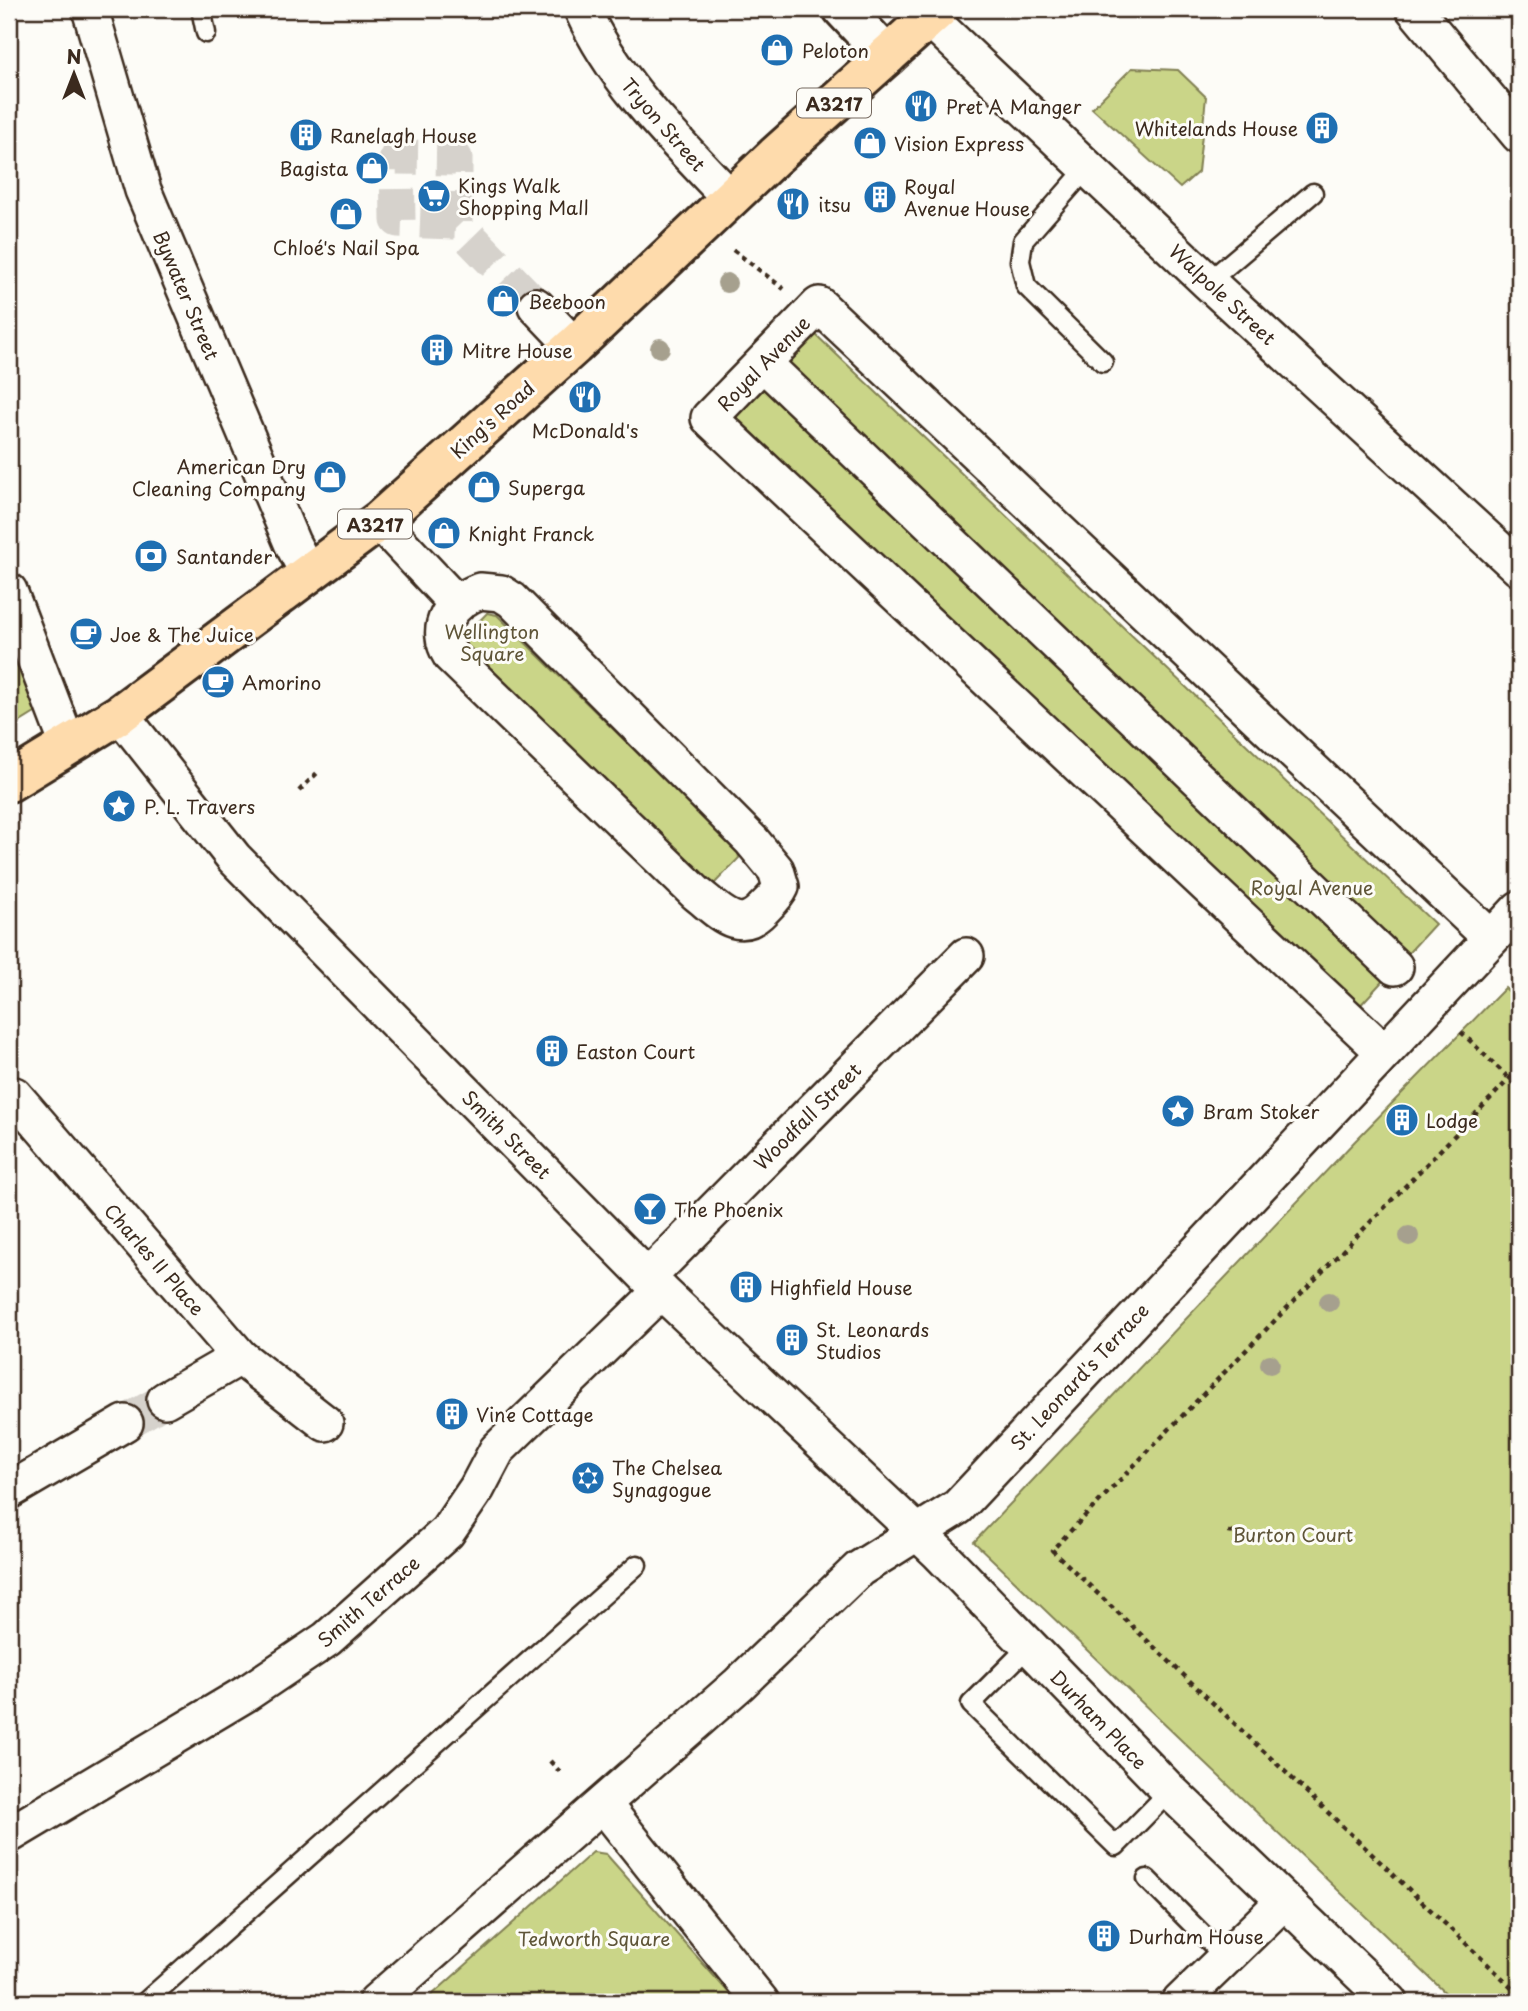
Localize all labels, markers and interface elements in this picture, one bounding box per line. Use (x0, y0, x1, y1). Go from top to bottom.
shop icon: Peloton (758, 31, 796, 69)
place label: Peloton (802, 36, 869, 64)
north arrow (38, 38, 108, 108)
text: N (66, 42, 82, 70)
street label: Tryon Street (615, 71, 713, 177)
restaurant icon: Pret A Manger (902, 87, 940, 125)
road number: A3217 (797, 88, 871, 118)
place label: Pret A Manger (946, 92, 1082, 120)
building icon: Whitelands House (1303, 109, 1341, 147)
place label: Whitelands House (1135, 114, 1298, 142)
building icon: Ranelagh House (287, 116, 325, 154)
place label: Ranelagh House (330, 121, 477, 149)
shop icon: Vision Express (851, 124, 889, 162)
place label: Vision Express (894, 129, 1024, 157)
shop icon: Bagista (353, 149, 391, 187)
place label: Bagista (279, 154, 348, 182)
place label: Kings Walk Shopping Mall (458, 171, 589, 221)
place label: Royal Avenue House (904, 172, 1030, 222)
supermarket icon: Kings Walk Shopping Mall (415, 177, 453, 215)
building icon: Royal Avenue House (861, 178, 899, 216)
restaurant icon: itsu (774, 185, 812, 223)
place label: itsu (818, 190, 851, 218)
shop icon: Chloé's Nail Spa (327, 195, 365, 233)
street label: Bywater Street (147, 226, 227, 364)
place label: Chloé's Nail Spa (273, 233, 420, 261)
street label: Walpole Street (1163, 237, 1283, 351)
shop icon: Beeboon (484, 282, 522, 320)
place label: Beeboon (528, 287, 606, 315)
street label: Royal Avenue (710, 309, 816, 417)
building icon: Mitre House (418, 331, 456, 369)
place label: Mitre House (462, 336, 573, 364)
street label: King's Road (444, 374, 540, 464)
restaurant icon: McDonald's (566, 378, 604, 416)
place label: McDonald's (532, 416, 638, 444)
place label: American Dry Cleaning Company (132, 452, 306, 502)
shop icon: American Dry Cleaning Company (311, 458, 349, 496)
shop icon: Superga (465, 468, 503, 506)
place label: Superga (508, 473, 585, 501)
road number: A3217 (338, 510, 412, 538)
shop icon: Knight Franck (425, 514, 463, 552)
place label: Knight Franck (468, 519, 595, 547)
bank icon: Santander (132, 537, 170, 575)
place label: Santander (176, 542, 272, 570)
cafe icon: Joe & The Juice (67, 615, 105, 653)
park label: Wellington Square (445, 617, 539, 667)
place label: Joe & The Juice (110, 620, 254, 648)
cafe icon: Amorino (199, 663, 237, 701)
place label: Amorino (242, 668, 321, 696)
place icon: P. L. Travers (100, 787, 138, 825)
place label: P. L. Travers (144, 792, 255, 820)
park label: Royal Avenue (1251, 873, 1373, 901)
building icon: Easton Court (533, 1032, 571, 1070)
place label: Easton Court (576, 1037, 695, 1065)
street label: Woodfall Street (747, 1056, 867, 1176)
street label: Smith Street (456, 1083, 558, 1185)
place icon: Bram Stoker (1159, 1092, 1197, 1130)
place label: Bram Stoker (1202, 1097, 1319, 1125)
building icon: Lodge (1383, 1101, 1421, 1139)
place label: Lodge (1426, 1106, 1478, 1134)
bar icon: The Phoenix (631, 1190, 669, 1228)
place label: The Phoenix (674, 1195, 783, 1223)
street label: Charles II Place (98, 1197, 212, 1321)
building icon: Highfield House (727, 1268, 765, 1306)
place label: Highfield House (770, 1273, 913, 1301)
street label: St. Leonard's Terrace (1003, 1296, 1155, 1456)
place label: St. Leonards Studios (816, 1315, 929, 1365)
building icon: St. Leonards Studios (773, 1321, 811, 1359)
building icon: Vine Cottage (433, 1395, 471, 1433)
place label: Vine Cottage (476, 1400, 594, 1428)
place label: The Chelsea Synagogue (612, 1453, 722, 1503)
synagogue icon: The Chelsea Synagogue (569, 1459, 607, 1497)
park label: Burton Court (1233, 1520, 1354, 1548)
street label: Smith Terrace (311, 1549, 425, 1653)
street label: Durham Place (1044, 1663, 1154, 1775)
building icon: Durham House (1085, 1917, 1123, 1955)
place label: Durham House (1128, 1922, 1264, 1950)
park label: Tedworth Square (518, 1924, 670, 1952)

